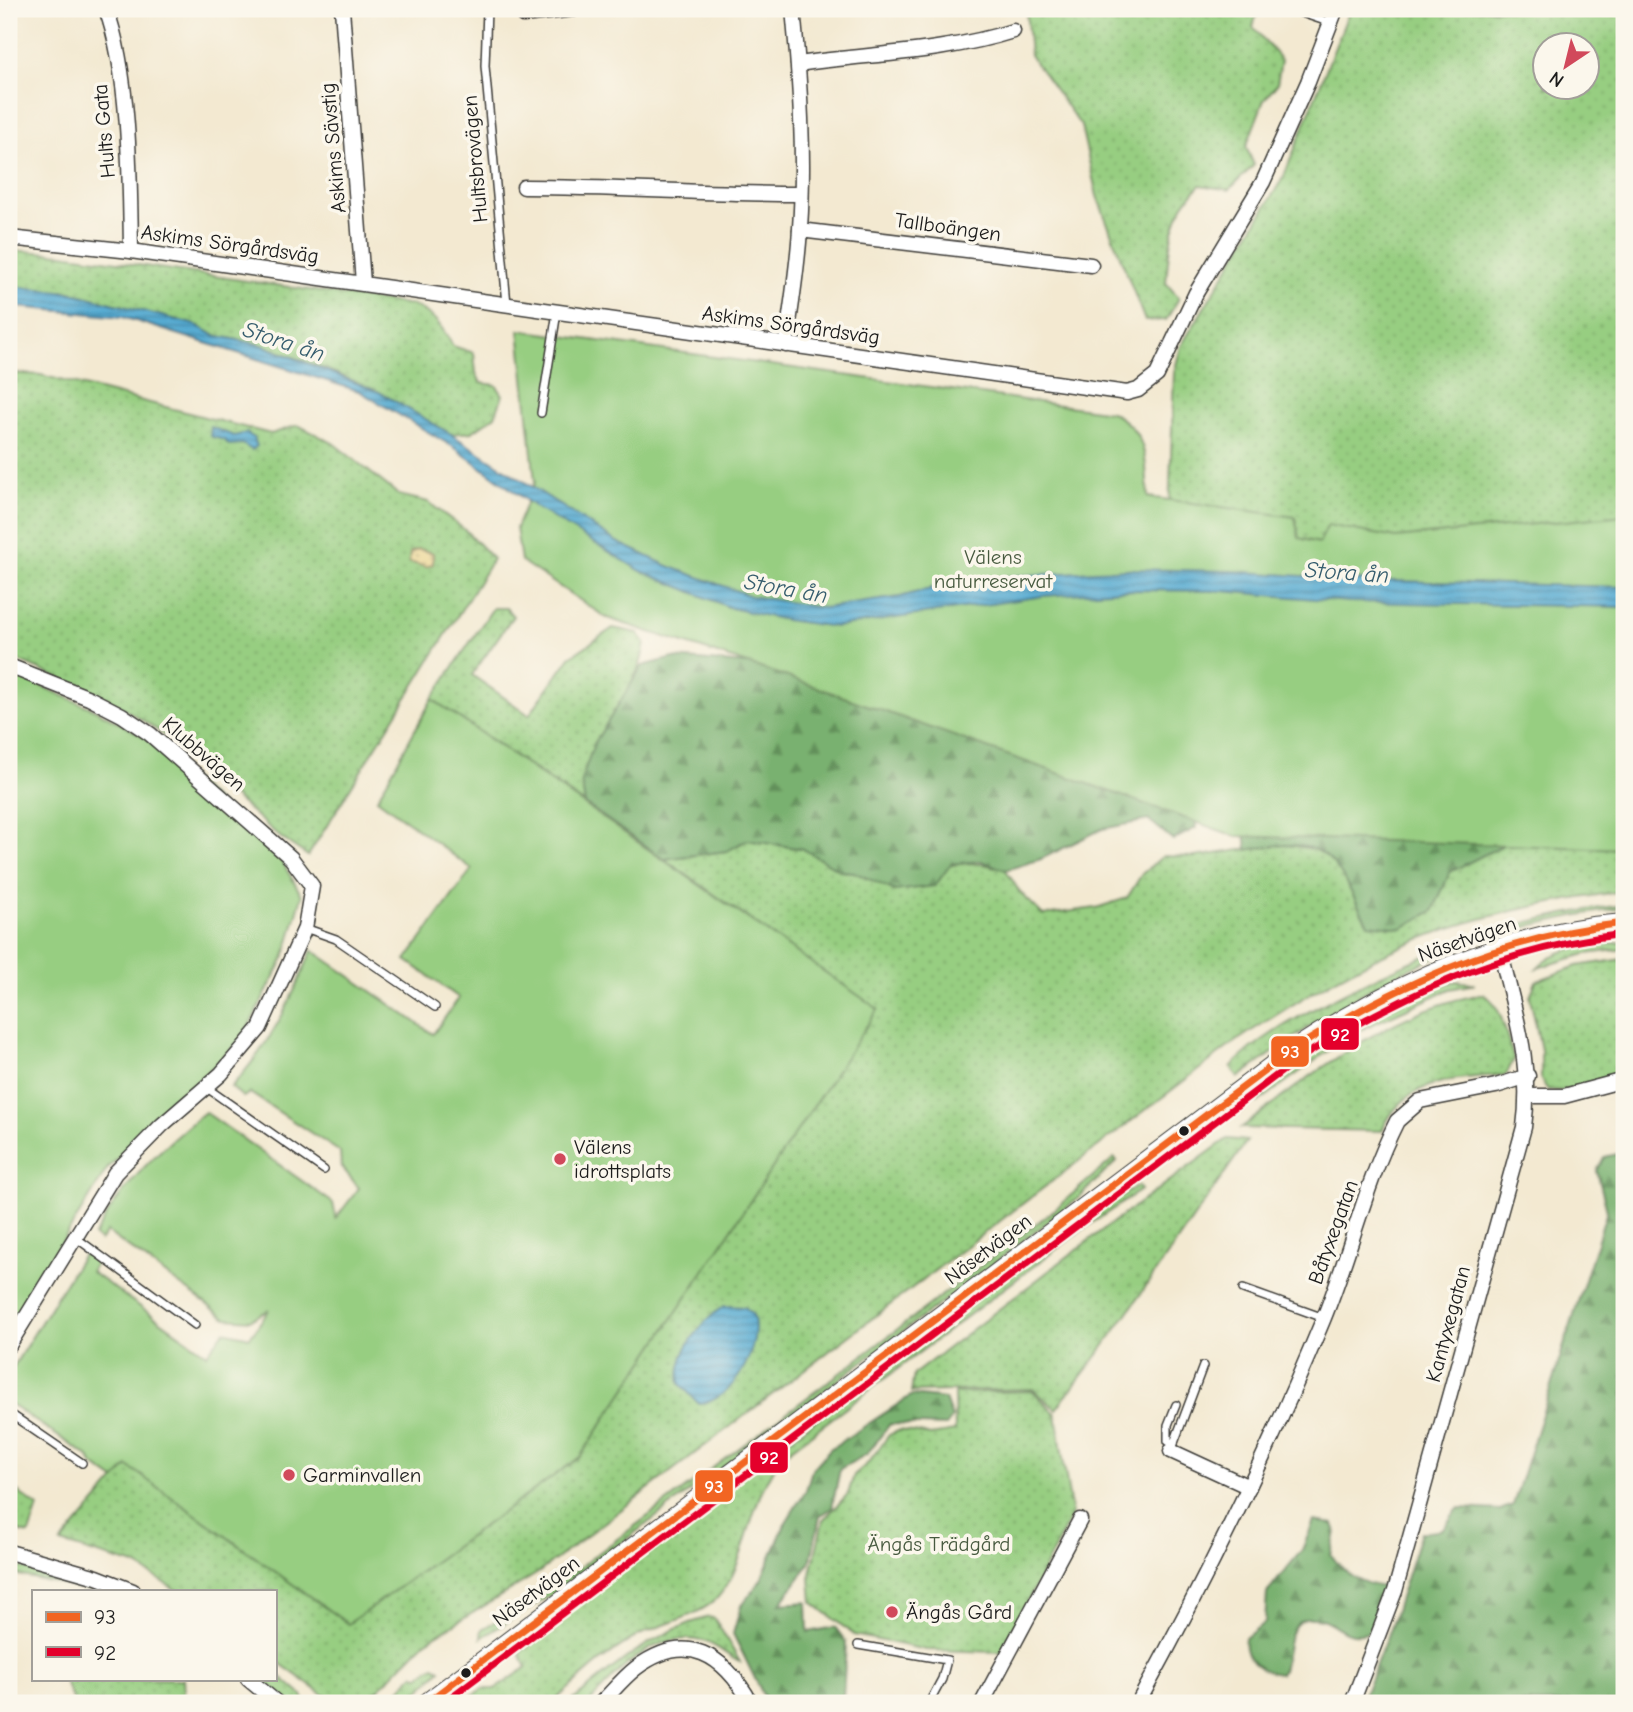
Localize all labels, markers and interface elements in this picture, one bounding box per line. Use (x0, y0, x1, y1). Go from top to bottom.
north arrow (1532, 32, 1602, 102)
text: N (1545, 67, 1568, 92)
street label: Askims Sävstig (315, 82, 351, 214)
street label: Hults Gata (88, 83, 120, 179)
street label: Hultsbrovägen (457, 94, 493, 224)
street label: Tallboängen (893, 208, 1003, 246)
street label: Askims Sörgårdsväg (140, 220, 320, 268)
street label: Askims Sörgårdsväg (701, 301, 881, 349)
water label: Stora ån (240, 316, 328, 367)
park label: Välens naturreservat (934, 545, 1053, 593)
water label: Stora ån (1304, 556, 1390, 589)
water label: Stora ån (742, 568, 830, 609)
street label: Klubbvägen (158, 712, 250, 796)
street label: Näsetvägen (1415, 911, 1519, 967)
line badge: 92 (1320, 1017, 1360, 1051)
text: 92 (1330, 1024, 1350, 1046)
line badge: 93 (1270, 1035, 1310, 1068)
text: 93 (1280, 1041, 1300, 1063)
unlabelled marker (1177, 1124, 1191, 1138)
place label: Välens idrottsplats (574, 1135, 671, 1183)
marker: Välens idrottsplats (552, 1151, 568, 1167)
street label: Båtyxegatan (1303, 1177, 1363, 1287)
street label: Näsetvägen (940, 1209, 1036, 1289)
street label: Kantyxegatan (1421, 1263, 1475, 1385)
line badge: 92 (749, 1441, 789, 1474)
text: 92 (759, 1447, 779, 1469)
place label: Garminvallen (303, 1463, 421, 1487)
marker: Garminvallen (281, 1467, 297, 1483)
line badge: 93 (694, 1469, 734, 1503)
text: 93 (704, 1476, 724, 1498)
park label: Ängås Trädgård (868, 1532, 1010, 1556)
street label: Näsetvägen (488, 1551, 584, 1631)
legend (32, 1590, 276, 1680)
place label: Ängås Gård (906, 1600, 1012, 1624)
marker: Ängås Gård (884, 1604, 900, 1620)
text: 93 (94, 1605, 116, 1629)
text: 92 (94, 1641, 116, 1665)
unlabelled marker (459, 1666, 473, 1680)

